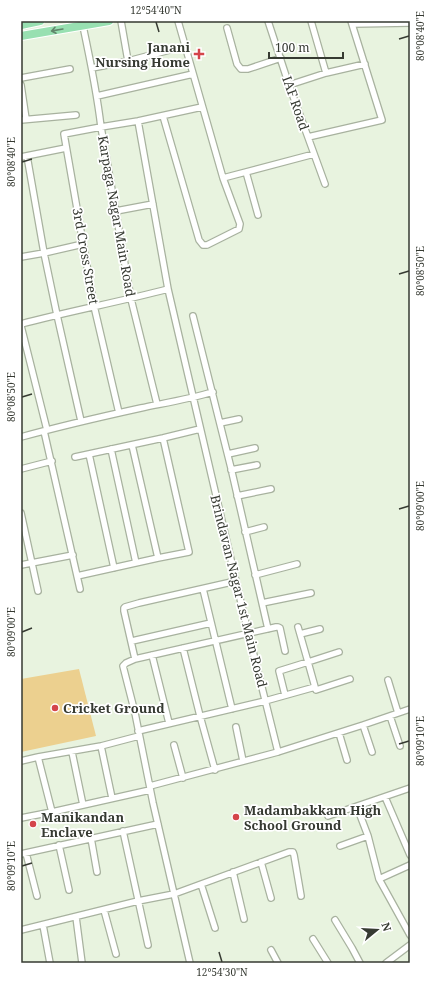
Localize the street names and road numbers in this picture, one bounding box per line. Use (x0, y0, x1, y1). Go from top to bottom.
street label: IAF Road (278, 73, 314, 133)
street label: Karpaga Nagar Main Road (94, 134, 140, 298)
street label: 3rd Cross Street (69, 206, 103, 306)
street label: Brindavan Nagar 1st Main Road (206, 493, 272, 689)

